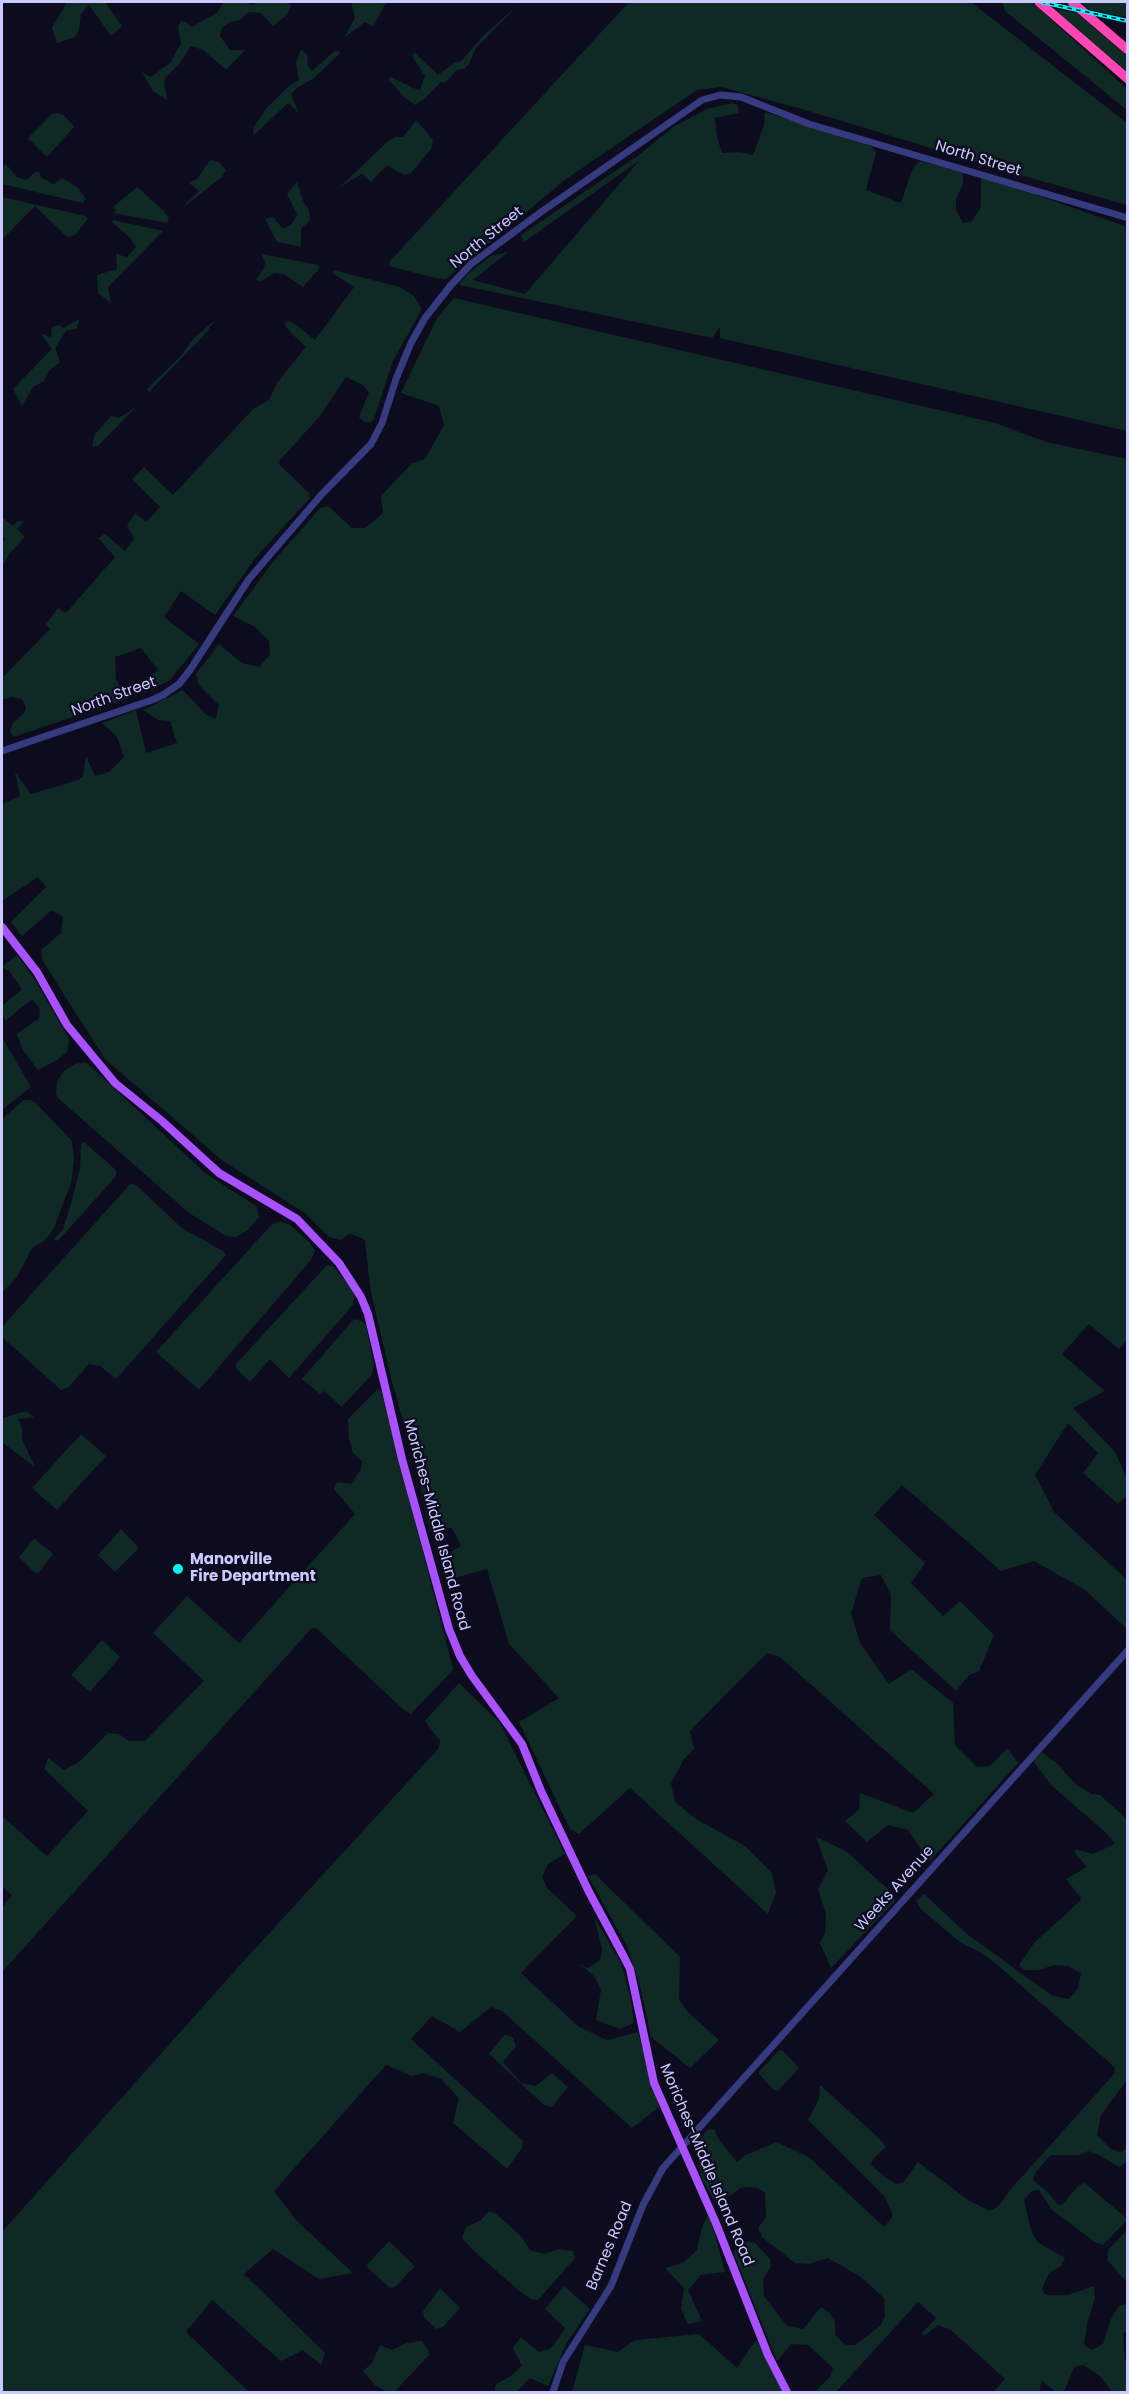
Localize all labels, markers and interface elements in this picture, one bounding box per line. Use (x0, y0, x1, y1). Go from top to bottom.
street label: North Street (933, 137, 1023, 181)
street label: North Street (447, 203, 527, 273)
street label: North Street (69, 673, 159, 721)
street label: Moriches-Middle Island Road (399, 1417, 473, 1633)
place label: Manorville Fire Department (190, 1551, 316, 1586)
marker: Manorville Fire Department (171, 1562, 185, 1576)
street label: Weeks Avenue (852, 1842, 938, 1936)
street label: Moriches-Middle Island Road (655, 2061, 757, 2269)
street label: Barnes Road (583, 2199, 637, 2293)

